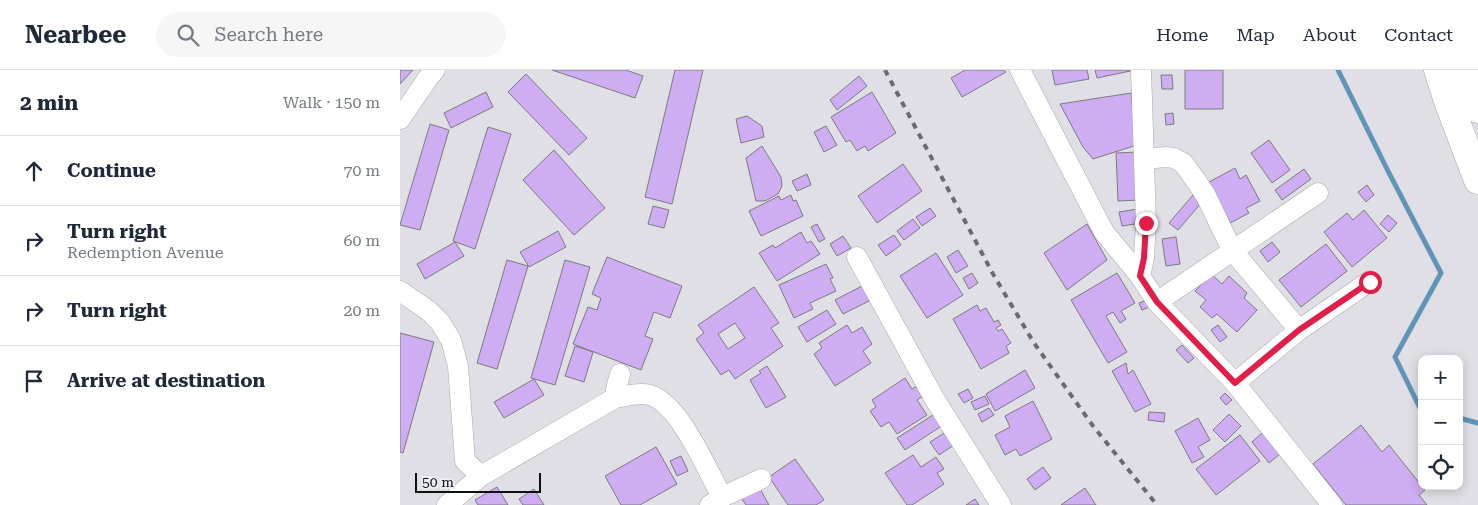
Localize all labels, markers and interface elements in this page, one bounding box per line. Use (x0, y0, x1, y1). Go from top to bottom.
search box (156, 12, 506, 57)
text: Nearbee (25, 21, 126, 49)
icon: search (174, 21, 202, 49)
text: Search here (214, 23, 323, 46)
text: Home (1156, 24, 1208, 45)
text: Map (1236, 24, 1275, 45)
text: About (1303, 24, 1356, 45)
text: Contact (1384, 24, 1453, 45)
text: 2 min (20, 91, 78, 115)
text: Walk · 150 m (283, 93, 380, 112)
icon: ahead (20, 157, 48, 185)
text: Continue (67, 159, 156, 182)
text: 70 m (343, 161, 380, 180)
route end (1135, 212, 1158, 235)
text: Turn right (67, 220, 167, 243)
icon: right (20, 227, 48, 255)
text: 60 m (343, 231, 380, 250)
text: Redemption Avenue (67, 243, 223, 262)
route start (1359, 271, 1382, 294)
icon: right (20, 297, 48, 325)
text: Turn right (67, 299, 167, 322)
text: 20 m (343, 301, 380, 320)
map controls (1418, 355, 1463, 490)
button: + (1418, 355, 1463, 400)
icon: arrive (20, 367, 48, 395)
text: Arrive at destination (67, 369, 265, 392)
button: − (1418, 400, 1463, 445)
button: locate (1418, 445, 1463, 490)
scale bar (415, 470, 541, 493)
text: 50 m (422, 474, 454, 490)

